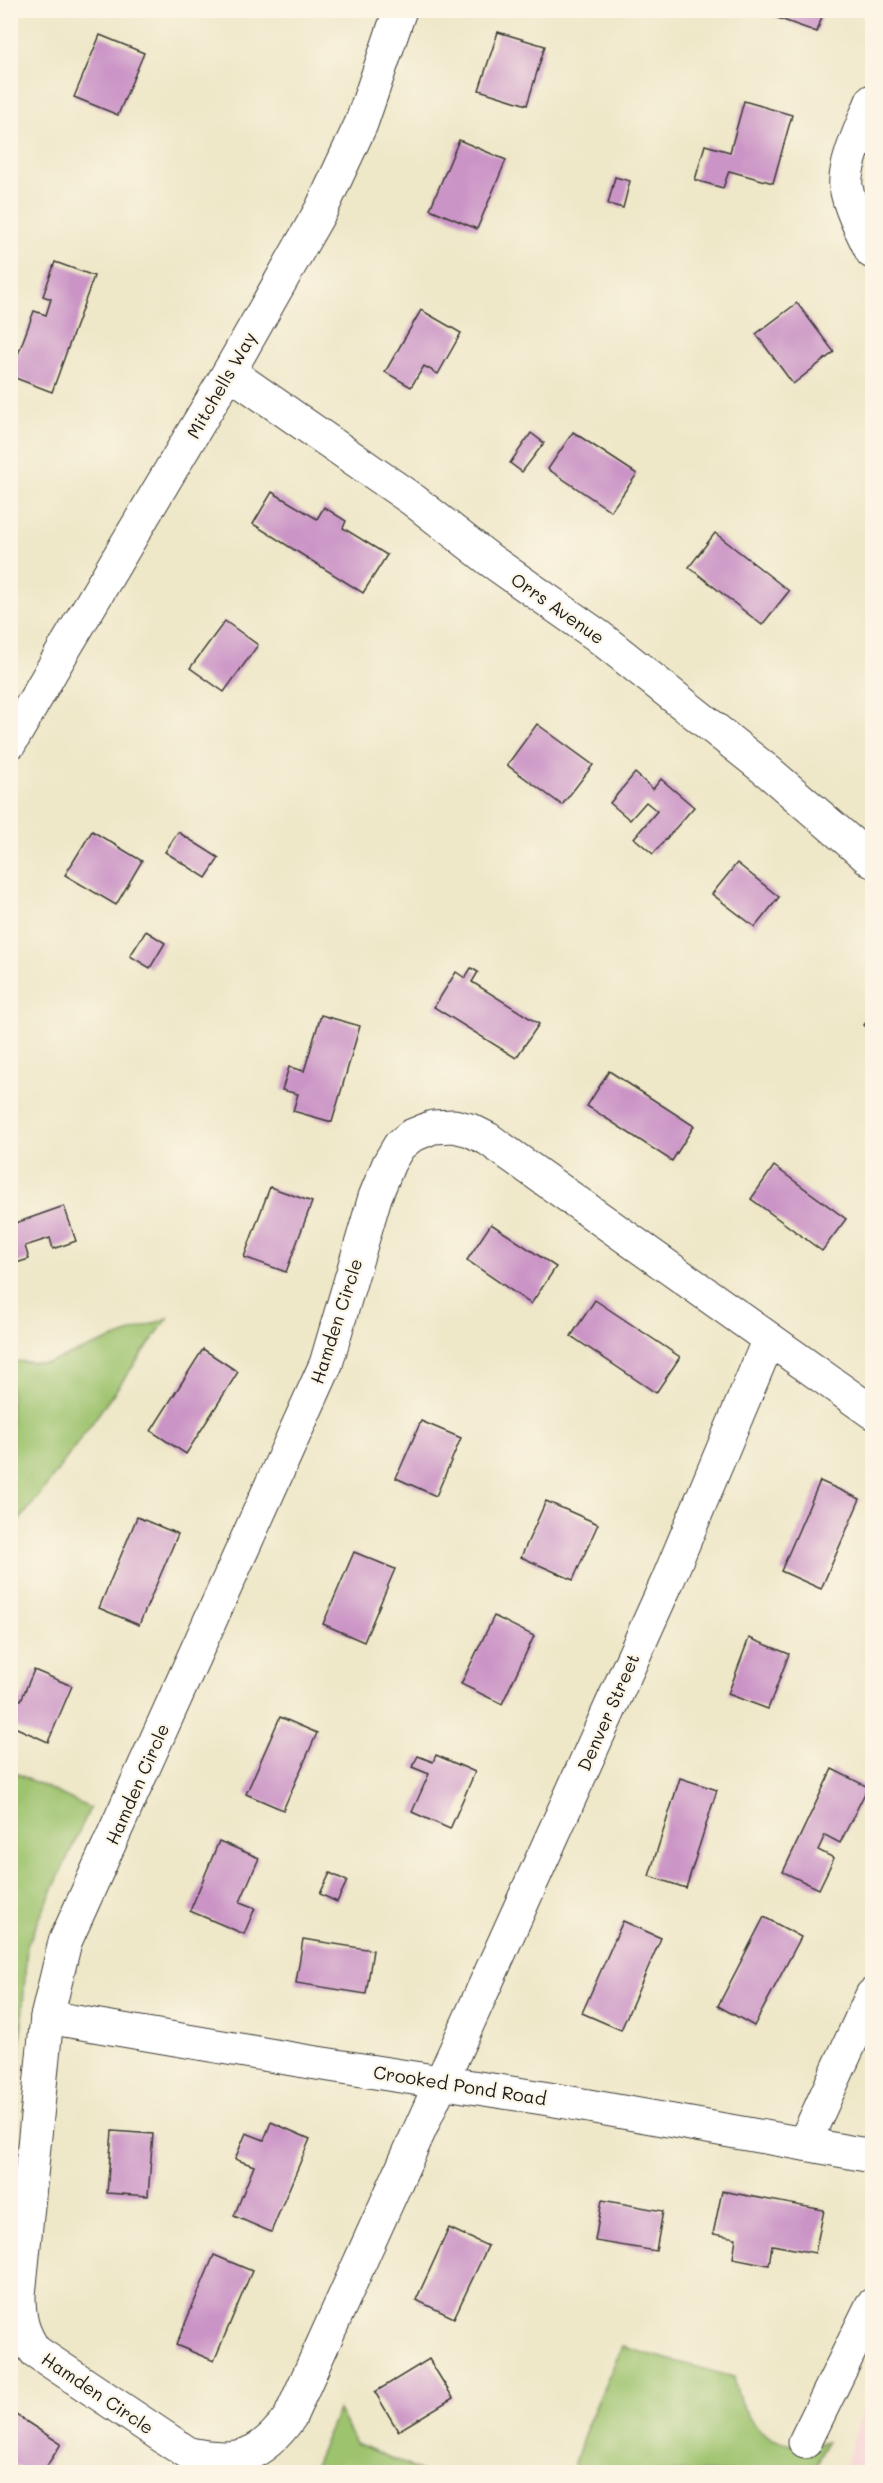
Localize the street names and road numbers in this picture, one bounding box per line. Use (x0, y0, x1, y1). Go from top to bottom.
street label: Mitchells Way (181, 327, 261, 443)
street label: Orrs Avenue (506, 567, 610, 649)
street label: Hamden Circle (304, 1255, 368, 1387)
street label: Denver Street (571, 1649, 645, 1775)
street label: Hamden Circle (100, 1720, 174, 1848)
street label: Crooked Pond Road (372, 2059, 548, 2111)
street label: Hamden Circle (37, 2347, 159, 2439)

